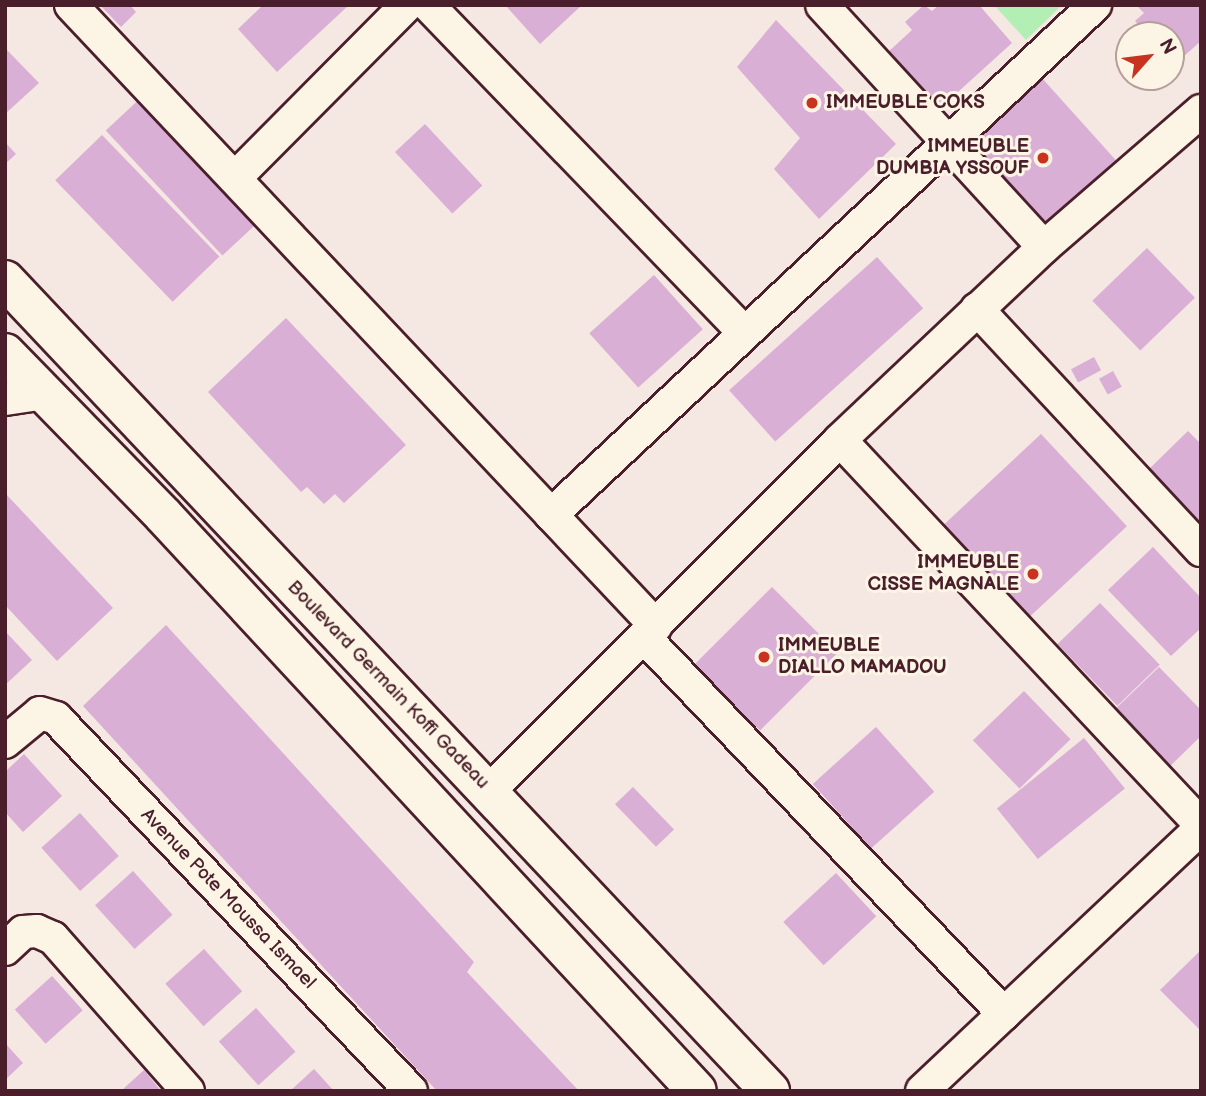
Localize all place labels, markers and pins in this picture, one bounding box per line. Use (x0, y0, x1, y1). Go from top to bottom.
place label: IMMEUBLE COKS (826, 92, 985, 114)
marker: IMMEUBLE COKS (804, 95, 820, 111)
place label: IMMEUBLE DUMBIA YSSOUF (876, 136, 1029, 180)
marker: IMMEUBLE DUMBIA YSSOUF (1035, 150, 1051, 166)
place label: IMMEUBLE CISSE MAGNALE (868, 552, 1019, 596)
marker: IMMEUBLE CISSE MAGNALE (1025, 566, 1041, 582)
place label: IMMEUBLE DIALLO MAMADOU (778, 635, 947, 679)
marker: IMMEUBLE DIALLO MAMADOU (756, 649, 772, 665)

